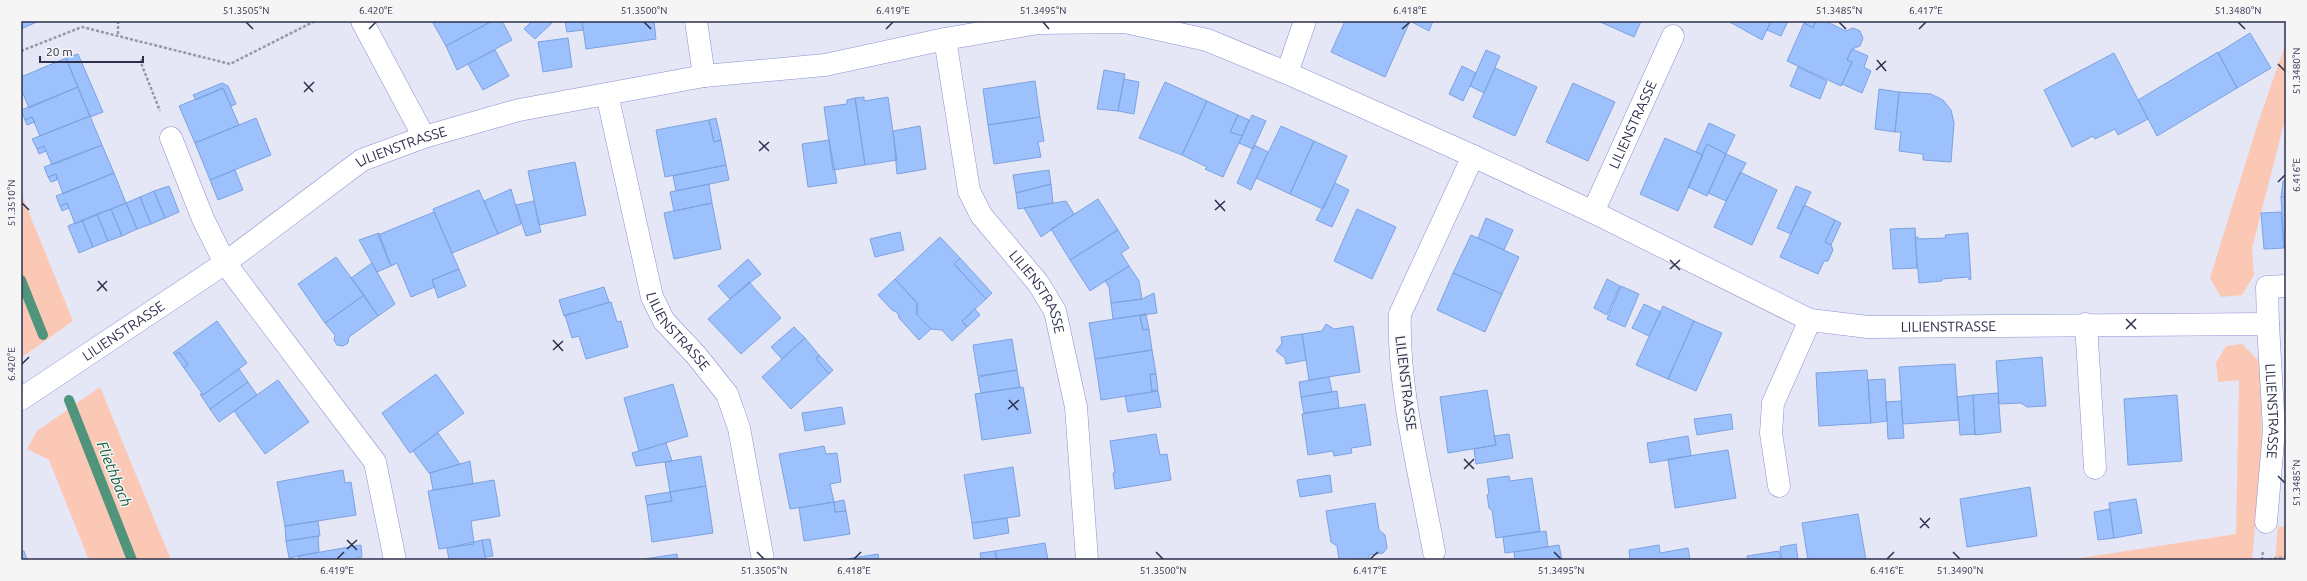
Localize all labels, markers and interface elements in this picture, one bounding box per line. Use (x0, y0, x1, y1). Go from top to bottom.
text: 51.3505°N (223, 5, 269, 16)
text: 6.420°E (359, 5, 393, 16)
text: 51.3500°N (621, 5, 667, 16)
text: 6.419°E (876, 5, 910, 16)
text: 51.3495°N (1020, 5, 1066, 16)
text: 6.418°E (1393, 5, 1427, 16)
text: 51.3485°N (1816, 5, 1862, 16)
text: 6.417°E (1909, 5, 1943, 16)
text: 51.3480°N (2215, 5, 2261, 16)
scale bar (40, 38, 143, 64)
text: 20 m (46, 45, 73, 58)
text: 51.3480°N (2291, 48, 2302, 94)
street label: LILIENSTRASSE (1606, 78, 1660, 171)
street label: LILIENSTRASSE (352, 123, 448, 170)
text: 6.416°E (2291, 158, 2302, 192)
text: 51.3510°N (6, 180, 17, 226)
street label: LILIENSTRASSE (1006, 247, 1068, 335)
street label: LILIENSTRASSE (643, 291, 713, 374)
street label: LILIENSTRASSE (79, 298, 168, 364)
street label: LILIENSTRASSE (1901, 318, 1996, 335)
street label: LILIENSTRASSE (1392, 335, 1420, 431)
text: 6.420°E (6, 347, 17, 381)
street label: LILIENSTRASSE (2262, 363, 2282, 460)
water label: Fliethbach (94, 439, 135, 509)
text: 51.3485°N (2291, 460, 2302, 506)
text: 6.419°E (320, 565, 354, 576)
text: 51.3505°N (741, 565, 787, 576)
text: 6.418°E (837, 565, 871, 576)
text: 51.3500°N (1140, 565, 1186, 576)
text: 6.417°E (1353, 565, 1387, 576)
text: 51.3495°N (1538, 565, 1584, 576)
text: 6.416°E (1870, 565, 1904, 576)
text: 51.3490°N (1937, 565, 1983, 576)

